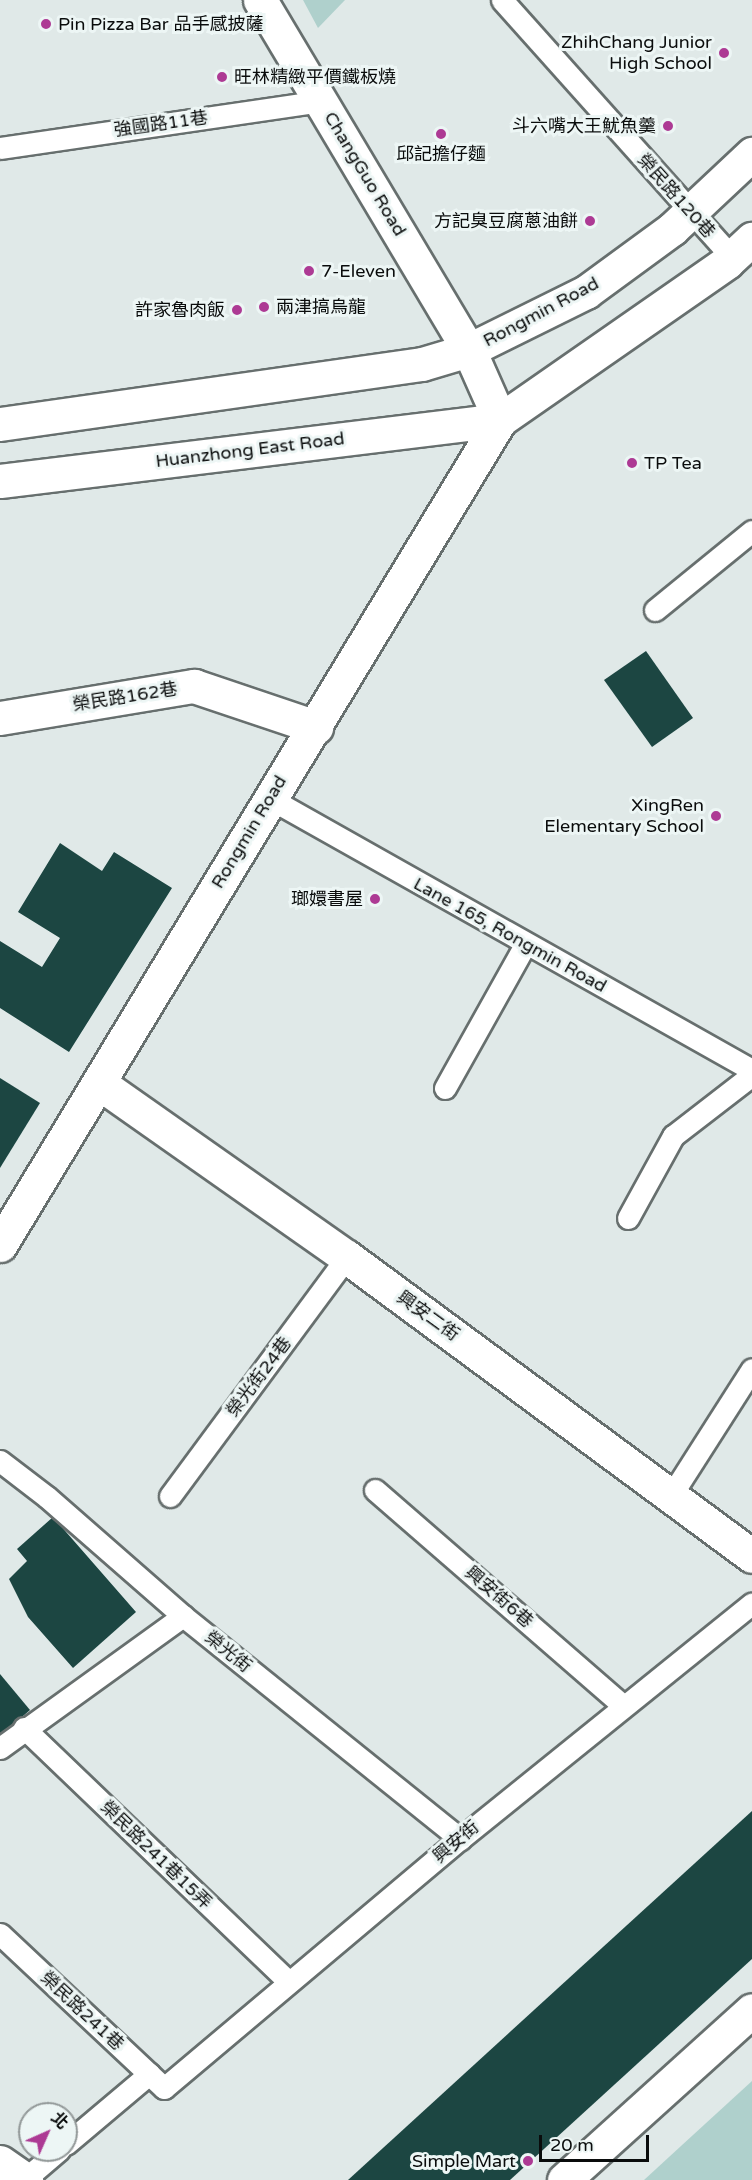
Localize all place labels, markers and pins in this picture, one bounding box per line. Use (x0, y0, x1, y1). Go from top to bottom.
place label: Pin Pizza Bar 品手感披薩 (58, 13, 263, 35)
marker: Pin Pizza Bar 品手感披薩 (39, 17, 53, 31)
place label: ZhihChang Junior High School (561, 32, 712, 74)
marker: ZhihChang Junior High School (717, 46, 731, 60)
place label: 旺林精緻平價鐵板燒 (234, 66, 396, 88)
marker: 旺林精緻平價鐵板燒 (215, 70, 229, 84)
place label: 斗六嘴大王魷魚羹 (512, 115, 656, 137)
marker: 斗六嘴大王魷魚羹 (661, 119, 675, 133)
marker: 邱記擔仔麵 (434, 127, 448, 141)
place label: 邱記擔仔麵 (396, 143, 486, 165)
place label: 方記臭豆腐蔥油餅 (434, 210, 578, 232)
marker: 方記臭豆腐蔥油餅 (583, 214, 597, 228)
place label: 7-Eleven (321, 260, 396, 282)
marker: 7-Eleven (302, 264, 316, 278)
place label: 兩津搞烏龍 (276, 296, 366, 318)
place label: 許家魯肉飯 (135, 299, 225, 321)
marker: 兩津搞烏龍 (257, 300, 271, 314)
marker: 許家魯肉飯 (230, 303, 244, 317)
place label: TP Tea (644, 452, 702, 474)
marker: TP Tea (625, 456, 639, 470)
place label: XingRen Elementary School (544, 795, 704, 838)
marker: XingRen Elementary School (709, 809, 723, 823)
place label: 瑯嬛書屋 (291, 888, 363, 910)
marker: 瑯嬛書屋 (368, 892, 382, 906)
place label: Simple Mart (412, 2150, 516, 2172)
marker: Simple Mart (521, 2154, 535, 2168)

